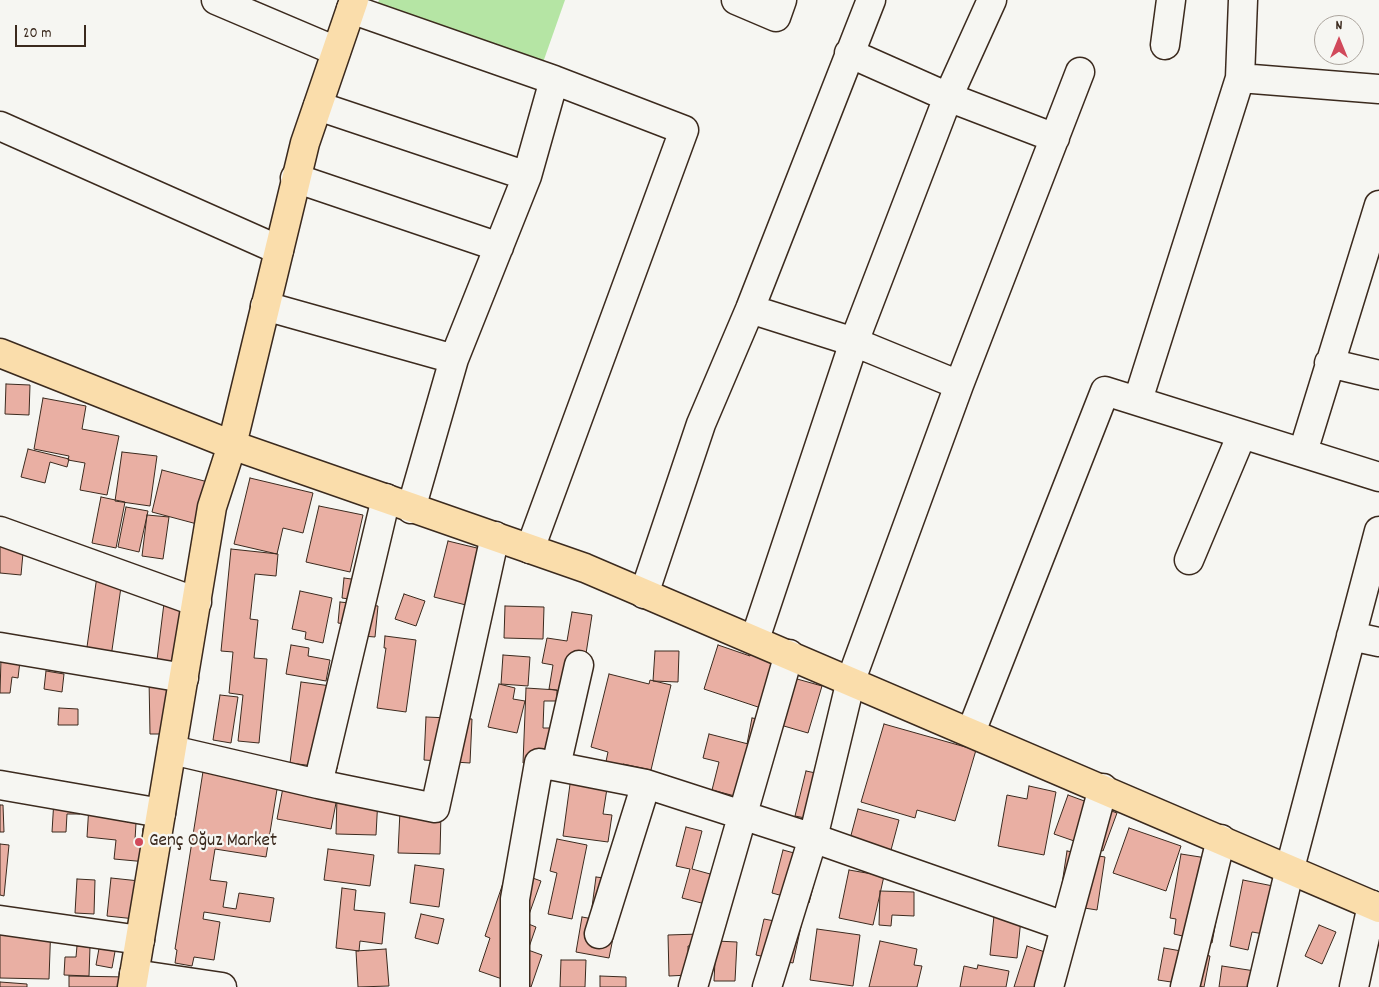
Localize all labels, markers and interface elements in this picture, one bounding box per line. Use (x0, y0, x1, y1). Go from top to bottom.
scale bar (18, 15, 89, 47)
north arrow (1314, 15, 1364, 65)
text: N (1336, 16, 1342, 36)
text: 20 m (23, 23, 51, 45)
place label: Genç Oğuz Market (149, 831, 277, 853)
marker: Genç Oğuz Market (133, 836, 145, 848)

